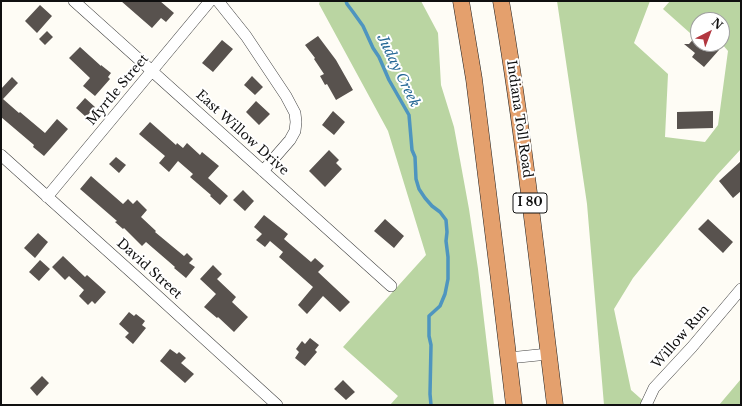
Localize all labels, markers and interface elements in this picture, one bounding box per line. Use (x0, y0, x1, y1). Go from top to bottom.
north arrow (690, 12, 730, 52)
text: N (709, 15, 726, 32)
water label: Juday Creek (373, 32, 423, 110)
street label: Myrtle Street (84, 51, 152, 129)
street label: Indiana Toll Road (503, 59, 535, 179)
street label: East Willow Drive (192, 87, 292, 179)
road number: I 80 (513, 193, 547, 213)
street label: David Street (113, 236, 185, 302)
street label: Willow Run (649, 302, 713, 372)

